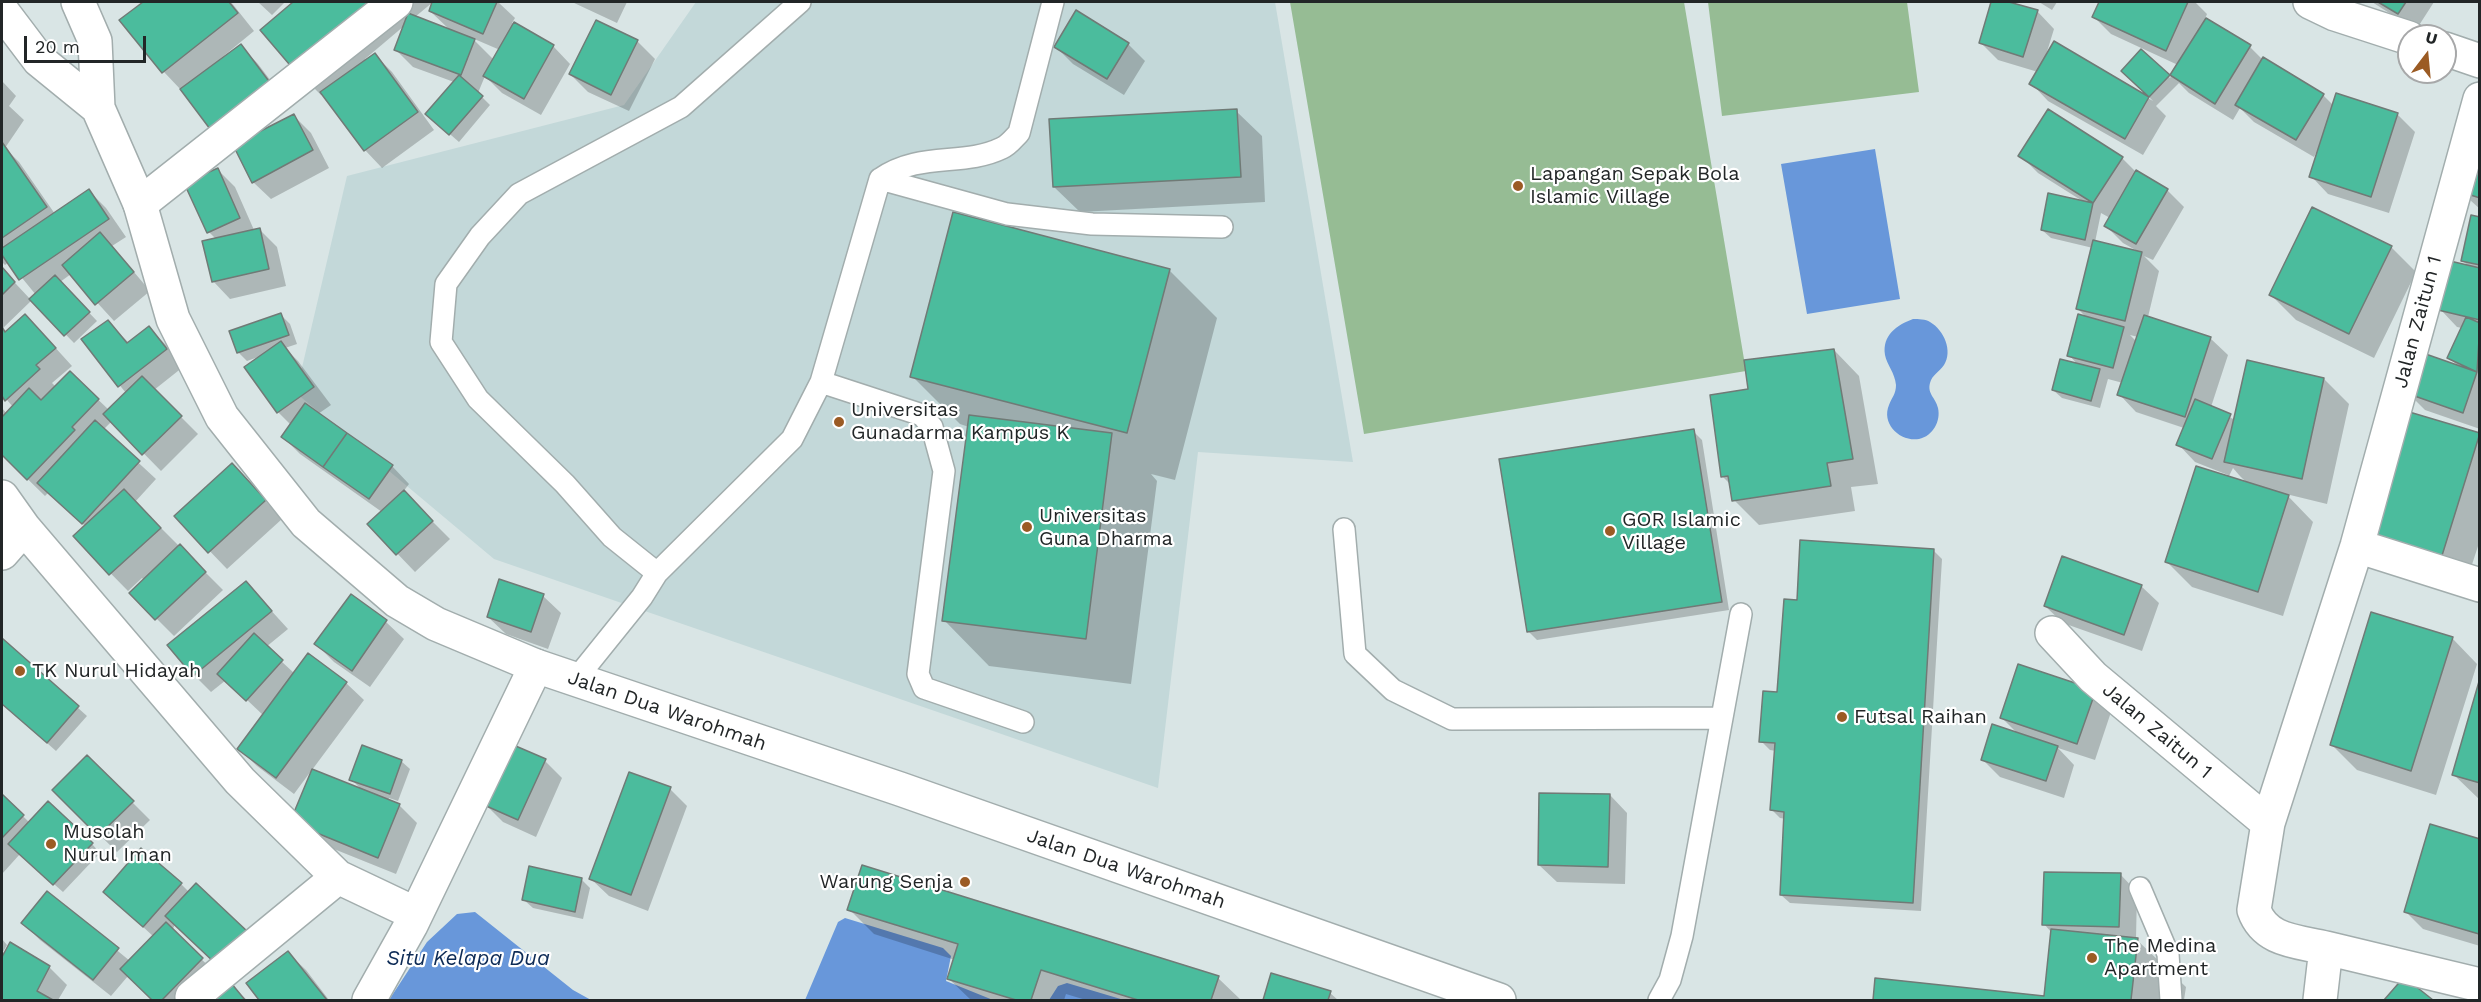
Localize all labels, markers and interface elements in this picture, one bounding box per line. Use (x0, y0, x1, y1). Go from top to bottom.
scale bar (27, 24, 148, 62)
north arrow (2397, 24, 2457, 84)
text: U (2423, 27, 2440, 49)
text: 20 m (35, 36, 80, 57)
place label: Lapangan Sepak Bola Islamic Village (1530, 162, 1740, 209)
marker: Lapangan Sepak Bola Islamic Village (1511, 179, 1525, 193)
street label: Jalan Zaitun 1 (2389, 253, 2447, 391)
place label: Universitas Gunadarma Kampus K (851, 398, 1069, 445)
marker: Universitas Gunadarma Kampus K (832, 415, 846, 429)
place label: Universitas Guna Dharma (1039, 504, 1173, 551)
place label: GOR Islamic Village (1622, 508, 1741, 555)
marker: Universitas Guna Dharma (1020, 520, 1034, 534)
marker: GOR Islamic Village (1603, 524, 1617, 538)
place label: TK Nurul Hidayah (32, 659, 201, 683)
marker: TK Nurul Hidayah (13, 664, 27, 678)
street label: Jalan Dua Warohmah (565, 666, 769, 756)
street label: Jalan Zaitun 1 (2097, 678, 2217, 784)
place label: Futsal Raihan (1854, 705, 1987, 729)
marker: Futsal Raihan (1835, 710, 1849, 724)
place label: Musolah Nurul Iman (63, 820, 172, 867)
street label: Jalan Dua Warohmah (1024, 824, 1228, 914)
marker: Musolah Nurul Iman (44, 837, 58, 851)
place label: Warung Senja (820, 870, 953, 894)
marker: Warung Senja (958, 875, 972, 889)
place label: The Medina Apartment (2104, 934, 2216, 981)
water label: Situ Kelapa Dua (386, 946, 550, 972)
marker: The Medina Apartment (2085, 951, 2099, 965)

